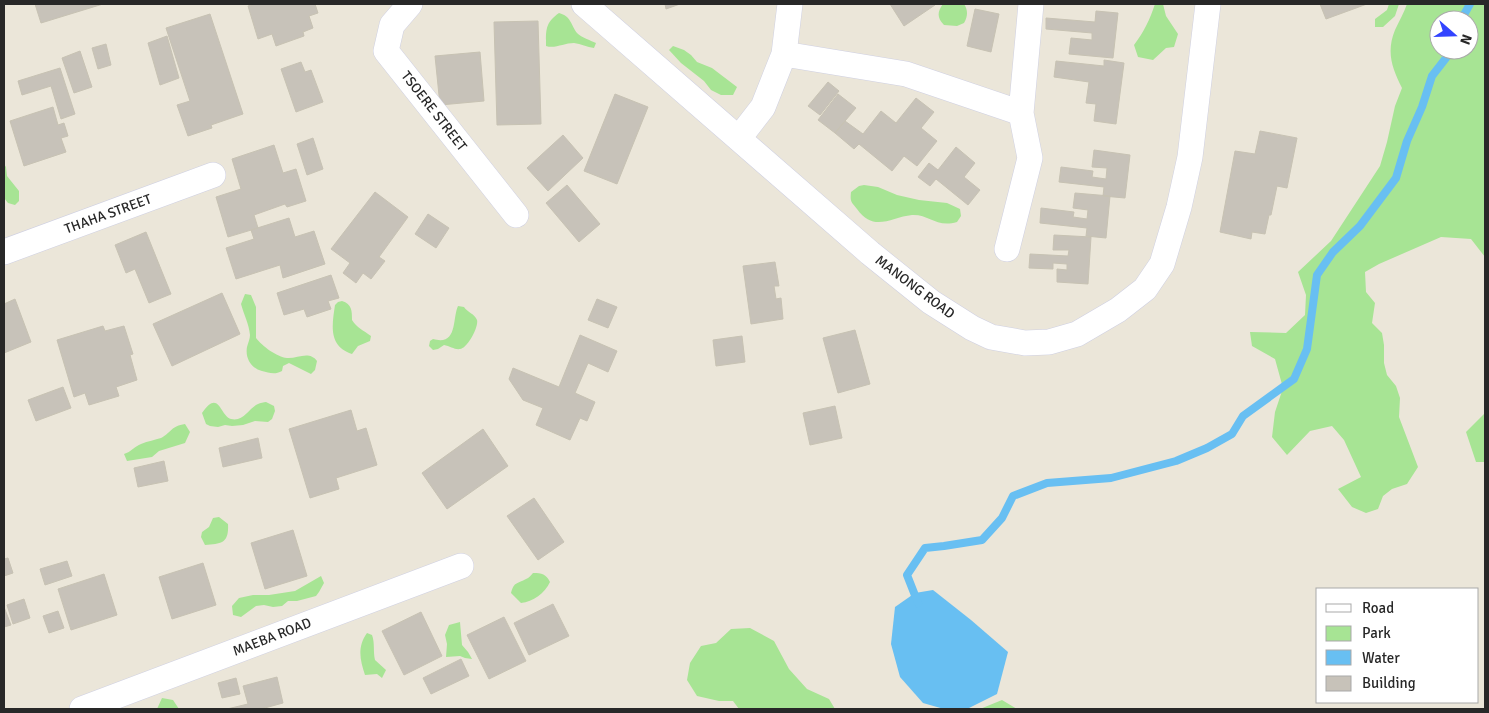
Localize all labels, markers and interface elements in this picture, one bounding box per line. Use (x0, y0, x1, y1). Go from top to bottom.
north arrow (1429, 10, 1479, 60)
text: N (1456, 32, 1475, 47)
street label: TSOERE STREET (398, 68, 471, 154)
street label: THAHA STREET (62, 190, 154, 238)
street label: MANONG ROAD (872, 252, 958, 322)
legend (1316, 588, 1479, 703)
text: Road (1362, 599, 1394, 617)
street label: MAEBA ROAD (230, 614, 314, 660)
text: Park (1362, 624, 1391, 642)
text: Water (1362, 649, 1400, 667)
text: Building (1362, 674, 1416, 692)

